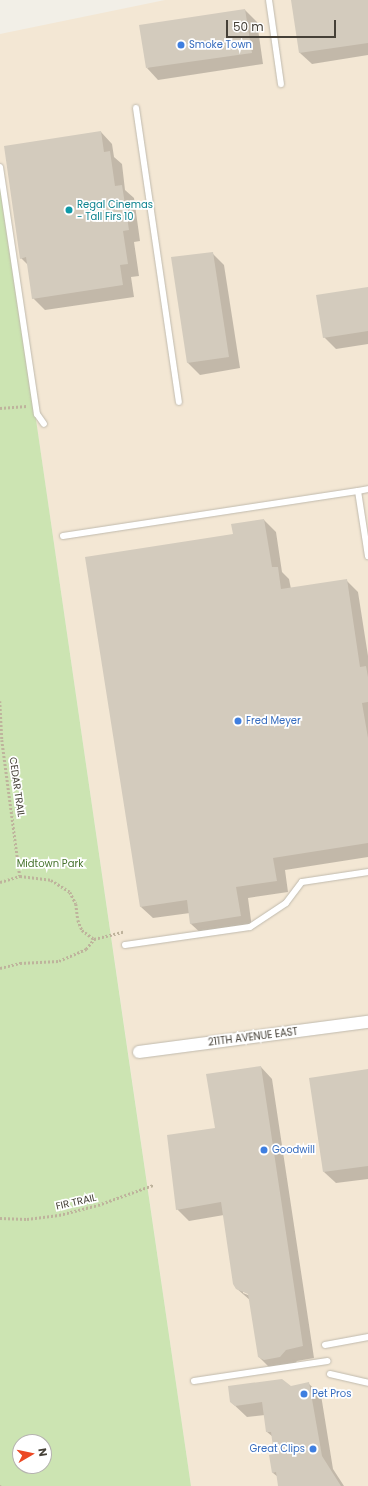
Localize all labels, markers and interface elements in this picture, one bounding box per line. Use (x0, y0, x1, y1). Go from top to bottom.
scale bar (228, 12, 338, 38)
text: 50 m (233, 18, 264, 35)
place label: Smoke Town (189, 39, 252, 51)
marker: Smoke Town (176, 40, 186, 50)
place label: Regal Cinemas - Tall Firs 10 (77, 198, 153, 222)
marker: Regal Cinemas - Tall Firs 10 (64, 205, 74, 215)
place label: Fred Meyer (246, 715, 301, 727)
marker: Fred Meyer (233, 716, 243, 726)
street label: CEDAR TRAIL (7, 756, 27, 818)
park label: Midtown Park (17, 858, 83, 870)
street label: 211TH AVENUE EAST (207, 1026, 299, 1048)
place label: Goodwill (272, 1144, 315, 1156)
marker: Goodwill (259, 1145, 269, 1155)
street label: FIR TRAIL (55, 1192, 97, 1212)
place label: Pet Pros (312, 1388, 351, 1400)
marker: Pet Pros (299, 1389, 309, 1399)
north arrow (12, 1434, 52, 1474)
place label: Great Clips (250, 1443, 305, 1455)
marker: Great Clips (308, 1444, 318, 1454)
text: N (34, 1447, 51, 1458)

